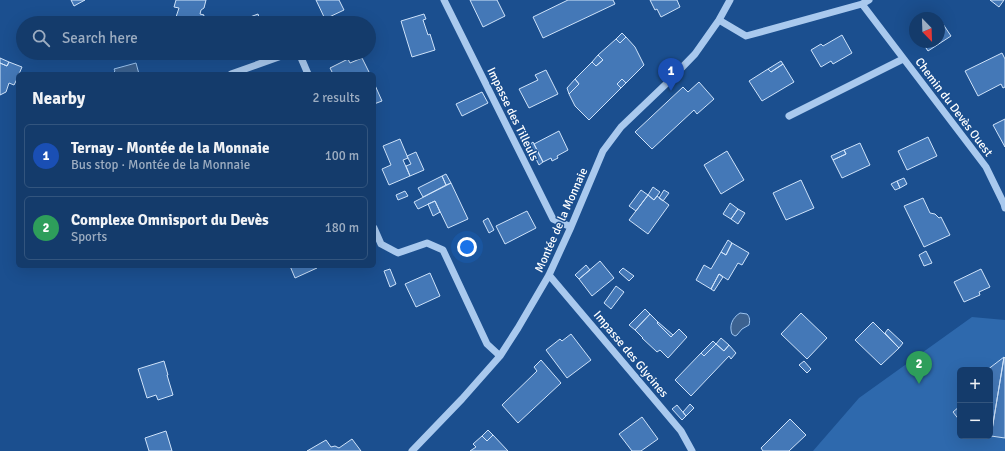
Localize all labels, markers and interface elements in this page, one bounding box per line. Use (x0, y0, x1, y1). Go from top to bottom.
north arrow (909, 12, 945, 48)
search box (16, 16, 376, 60)
icon: search (30, 27, 52, 49)
text: Search here (62, 29, 138, 47)
street label: Chemin du Devès Ouest (911, 55, 996, 160)
pin: 1 (658, 58, 684, 91)
street label: Impasse des Tilleuls (483, 65, 542, 163)
text: Nearby (32, 88, 85, 109)
text: 2 results (312, 90, 360, 106)
text: Ternay - Montée de la Monnaie (71, 139, 269, 157)
text: 1 (42, 148, 50, 164)
text: 100 m (325, 148, 359, 164)
text: Bus stop · Montée de la Monnaie (71, 157, 250, 173)
street label: Montée de la Monnaie (532, 166, 591, 275)
text: Complexe Omnisport du Devès (71, 211, 269, 229)
text: 2 (42, 220, 50, 236)
text: 180 m (325, 220, 359, 236)
text: Sports (71, 229, 107, 245)
your location (457, 237, 477, 257)
street label: Impasse des Glycines (590, 308, 671, 401)
pin: 2 (906, 351, 932, 384)
map controls (957, 367, 993, 439)
button: + (957, 367, 993, 403)
button: − (957, 403, 993, 439)

